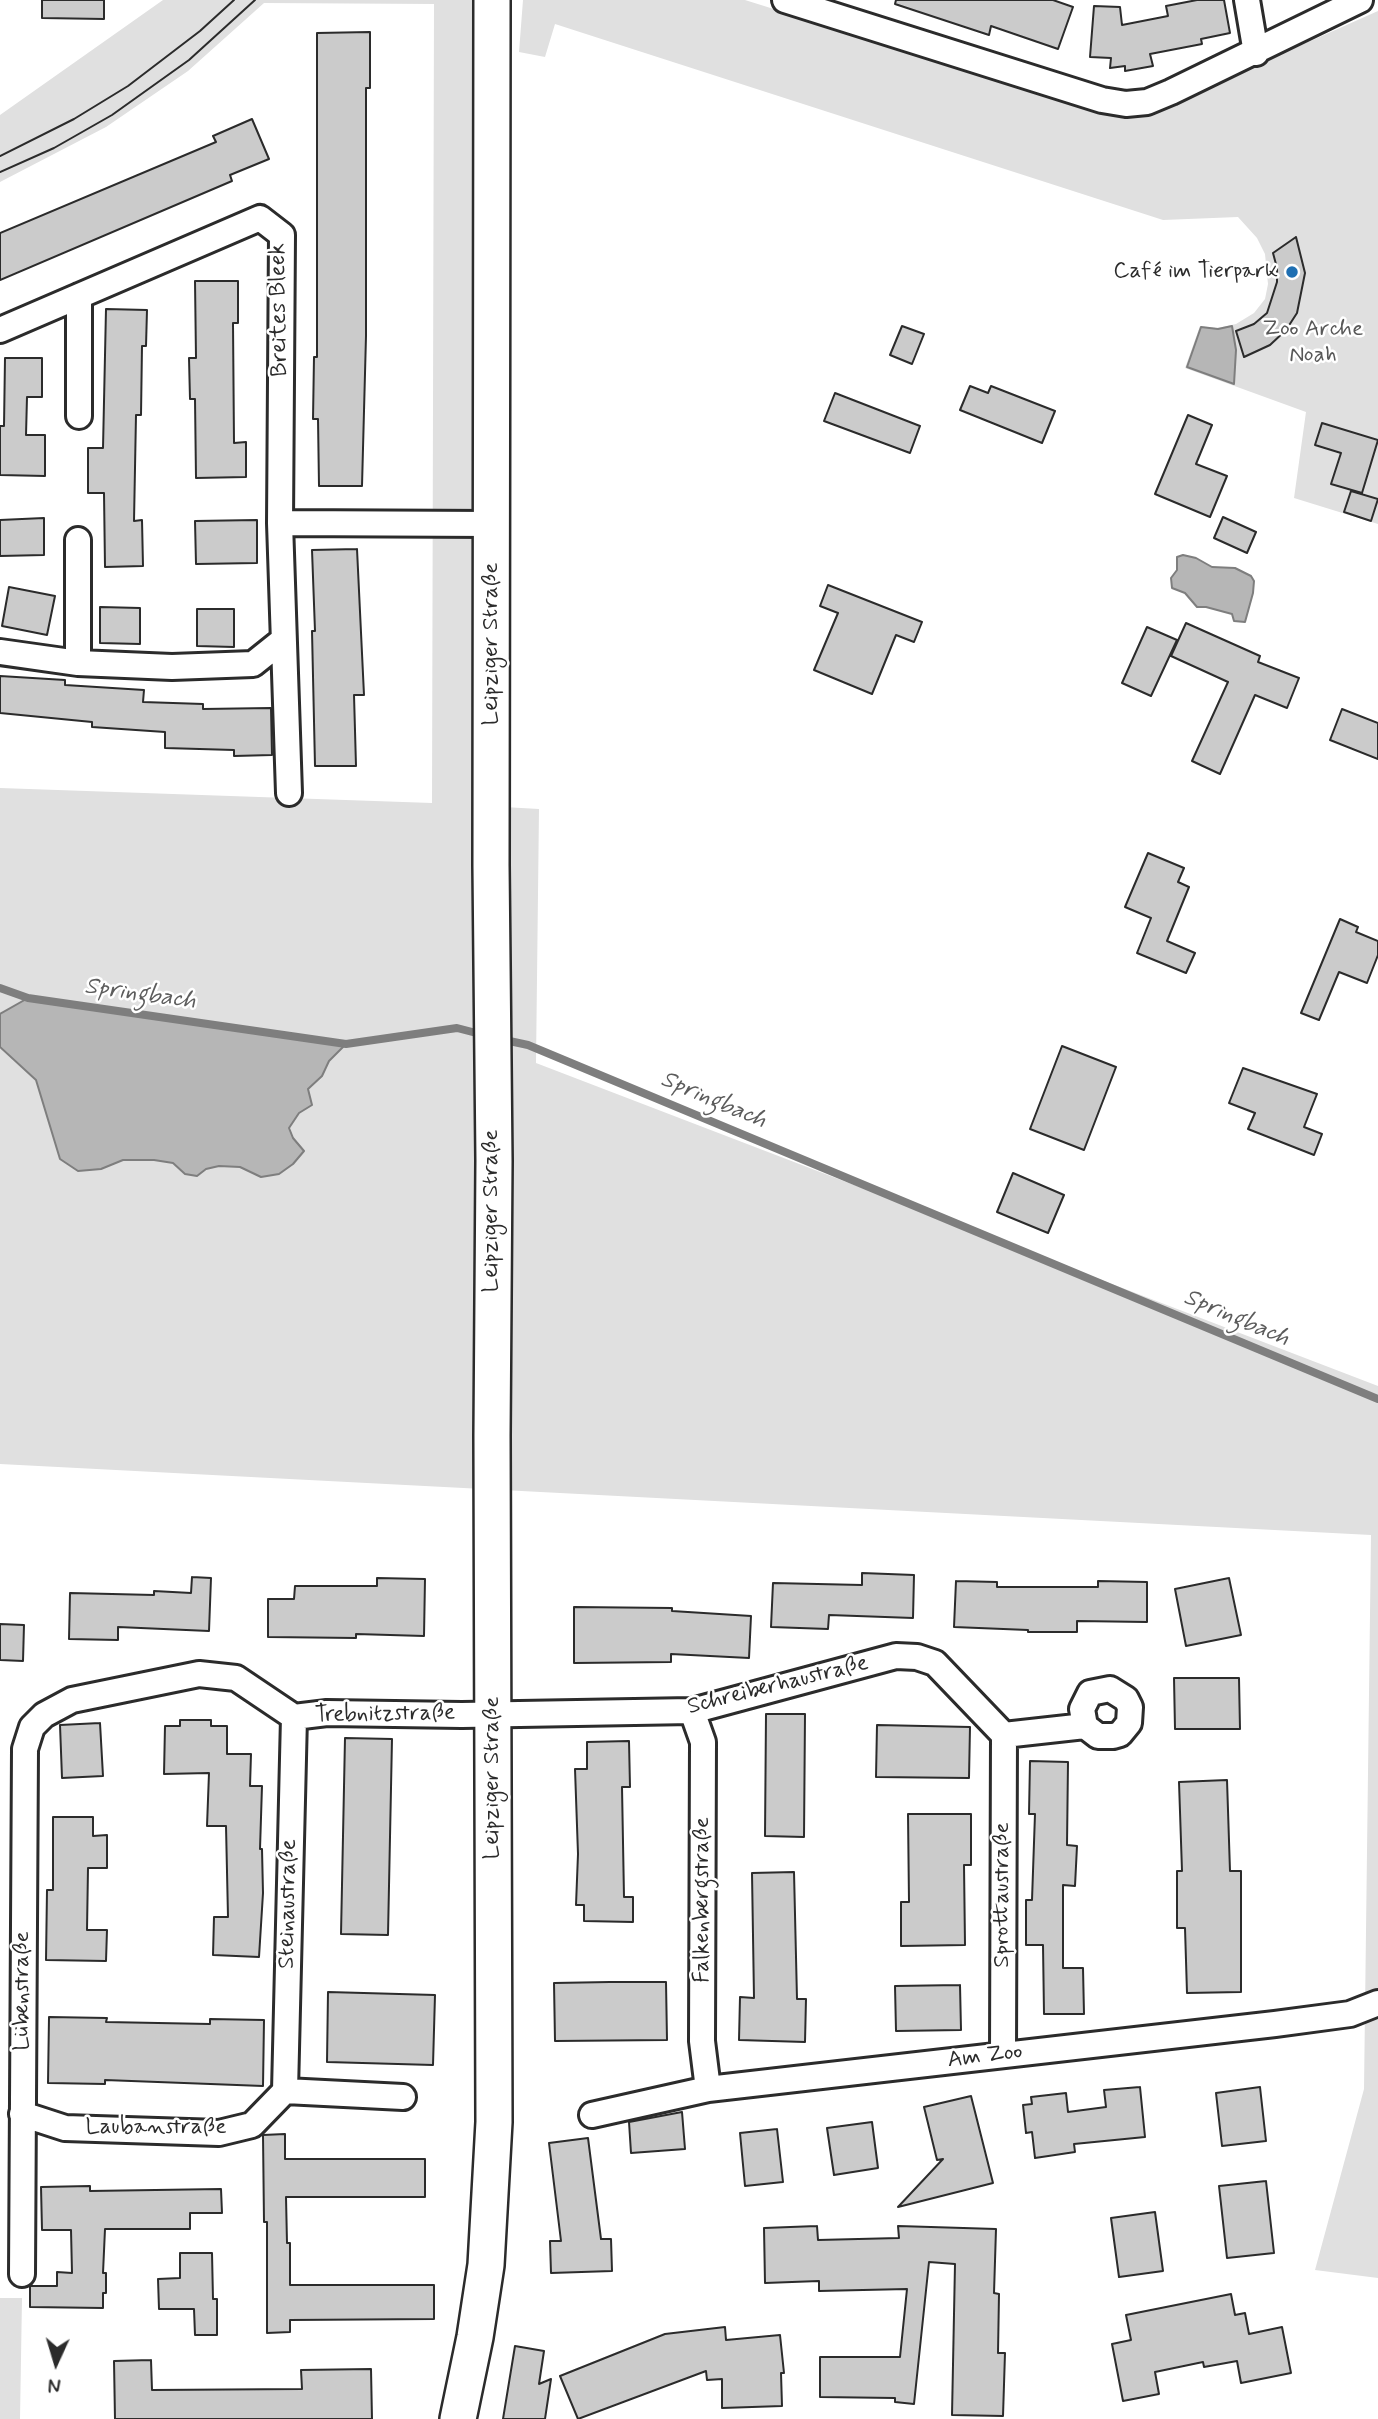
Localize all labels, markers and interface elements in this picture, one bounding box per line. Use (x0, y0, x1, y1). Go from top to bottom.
street label: Breites Bleek (265, 243, 295, 377)
place label: Café im Tierpark (1113, 258, 1278, 286)
marker: Café im Tierpark (1284, 264, 1300, 280)
park label: Zoo Arche Noah (1263, 316, 1363, 370)
street label: Leipziger Straße (478, 563, 506, 725)
water label: Springbach (83, 973, 197, 1017)
water label: Springbach (656, 1066, 770, 1136)
street label: Leipziger Straße (478, 1130, 506, 1292)
water label: Springbach (1179, 1284, 1293, 1354)
street label: Schreiberhaustraße (685, 1650, 871, 1722)
street label: Leipziger Straße (479, 1697, 507, 1859)
street label: Trebnitzstraße (314, 1700, 456, 1730)
street label: Falkenbergstraße (689, 1817, 717, 1983)
street label: Sprottaustraße (989, 1822, 1017, 1968)
street label: Steinaustraße (274, 1839, 304, 1969)
street label: Lübenstraße (9, 1931, 37, 2051)
street label: Am Zoo (946, 2039, 1024, 2075)
street label: Laubanstraße (85, 2114, 227, 2142)
north arrow (21, 2328, 91, 2398)
text: N (47, 2372, 62, 2397)

